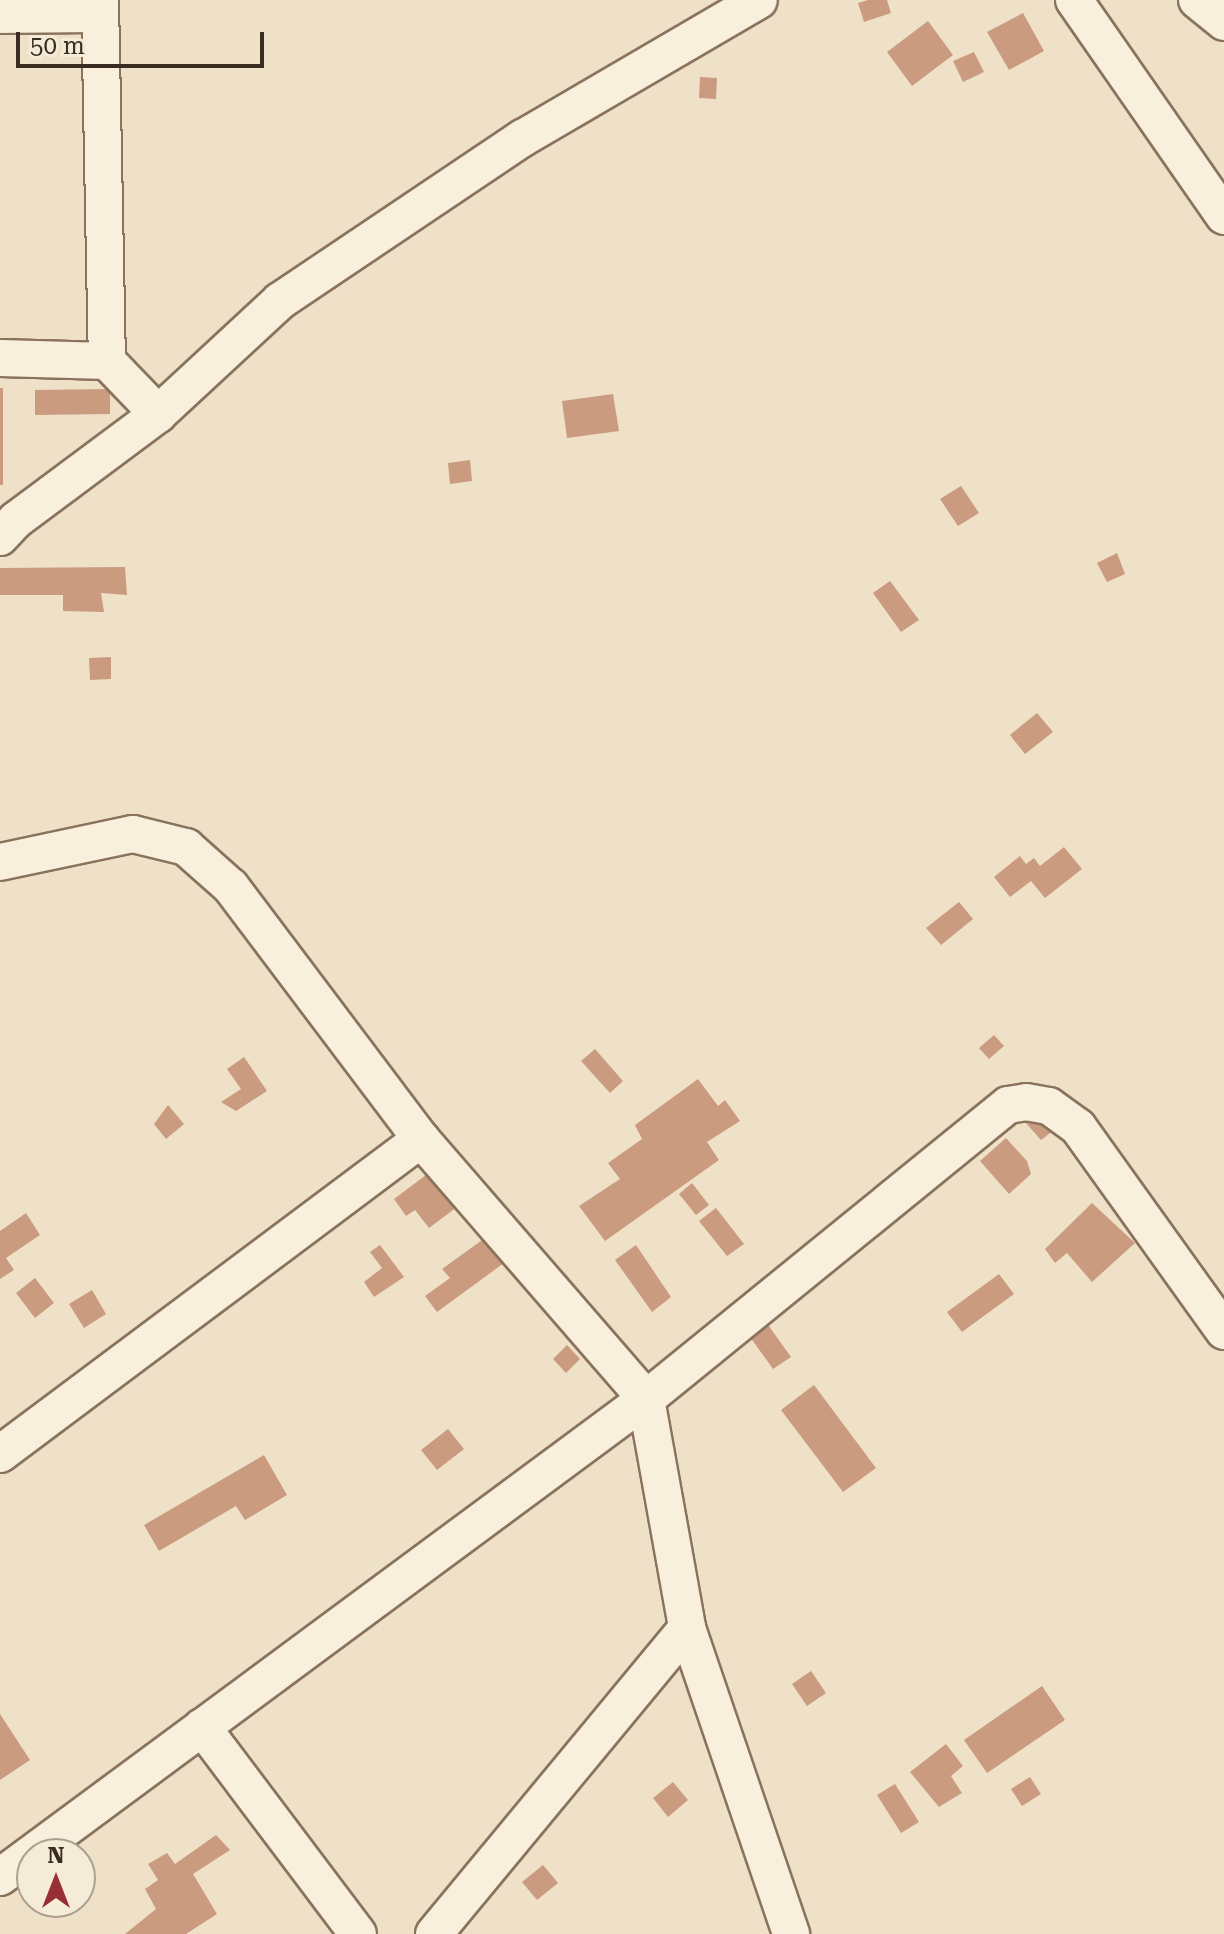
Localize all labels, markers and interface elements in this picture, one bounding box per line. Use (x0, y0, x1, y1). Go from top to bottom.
scale bar (20, 16, 268, 66)
text: 50 m (30, 32, 85, 60)
north arrow (16, 1838, 96, 1918)
text: N (48, 1843, 64, 1868)

